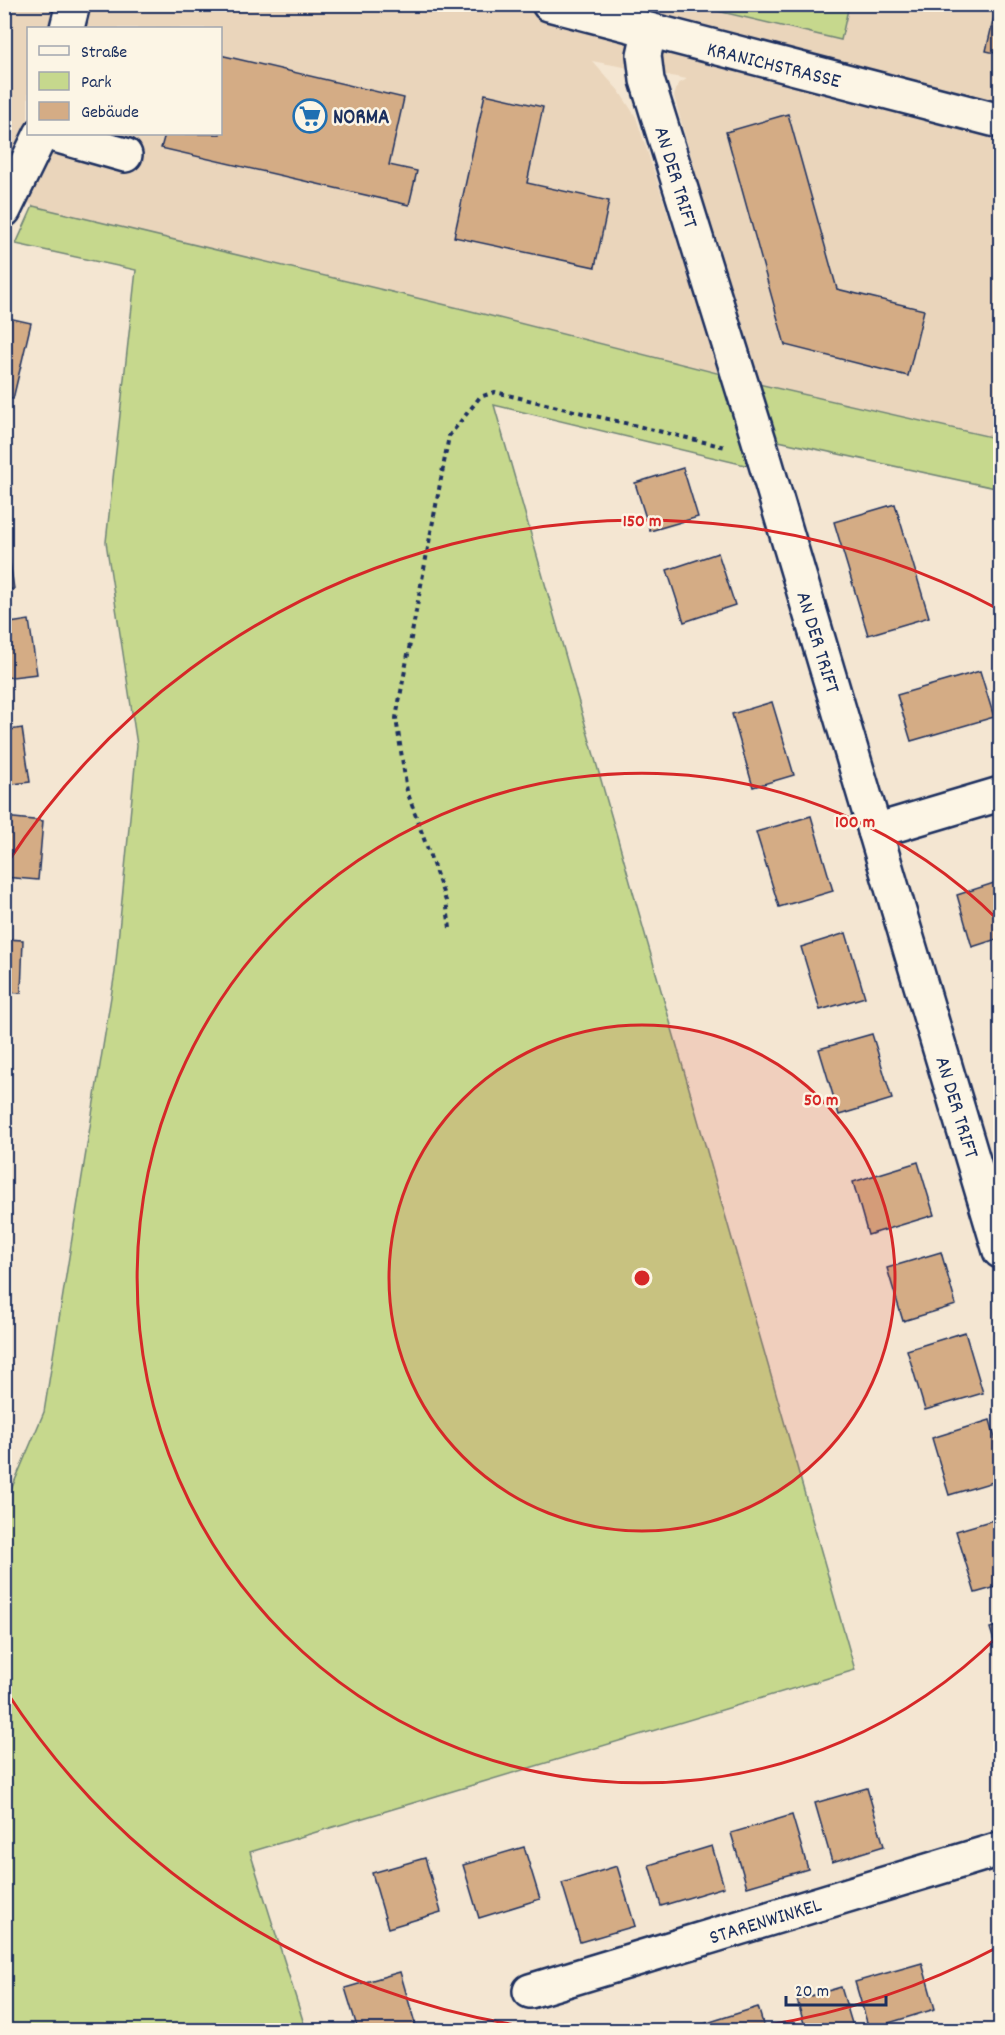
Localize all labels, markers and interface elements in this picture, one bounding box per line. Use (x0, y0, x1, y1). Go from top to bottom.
legend (27, 27, 222, 135)
street label: KRANICHSTRASSE (703, 36, 844, 98)
text: Straße (81, 41, 127, 66)
text: Park (81, 71, 112, 96)
supermarket icon: NORMA (292, 98, 328, 134)
text: Gebäude (81, 101, 139, 126)
place label: NORMA (333, 104, 389, 134)
street label: AN DER TRIFT (644, 123, 704, 233)
text: 150 m (623, 510, 661, 535)
street label: AN DER TRIFT (786, 588, 846, 698)
text: 100 m (835, 811, 875, 836)
street label: AN DER TRIFT (925, 1053, 985, 1163)
text: 50 m (804, 1089, 838, 1114)
centre of rings (632, 1268, 652, 1288)
street label: STARENWINKEL (706, 1891, 826, 1954)
scale bar (786, 1969, 886, 2007)
text: 20 m (795, 1980, 829, 2005)

